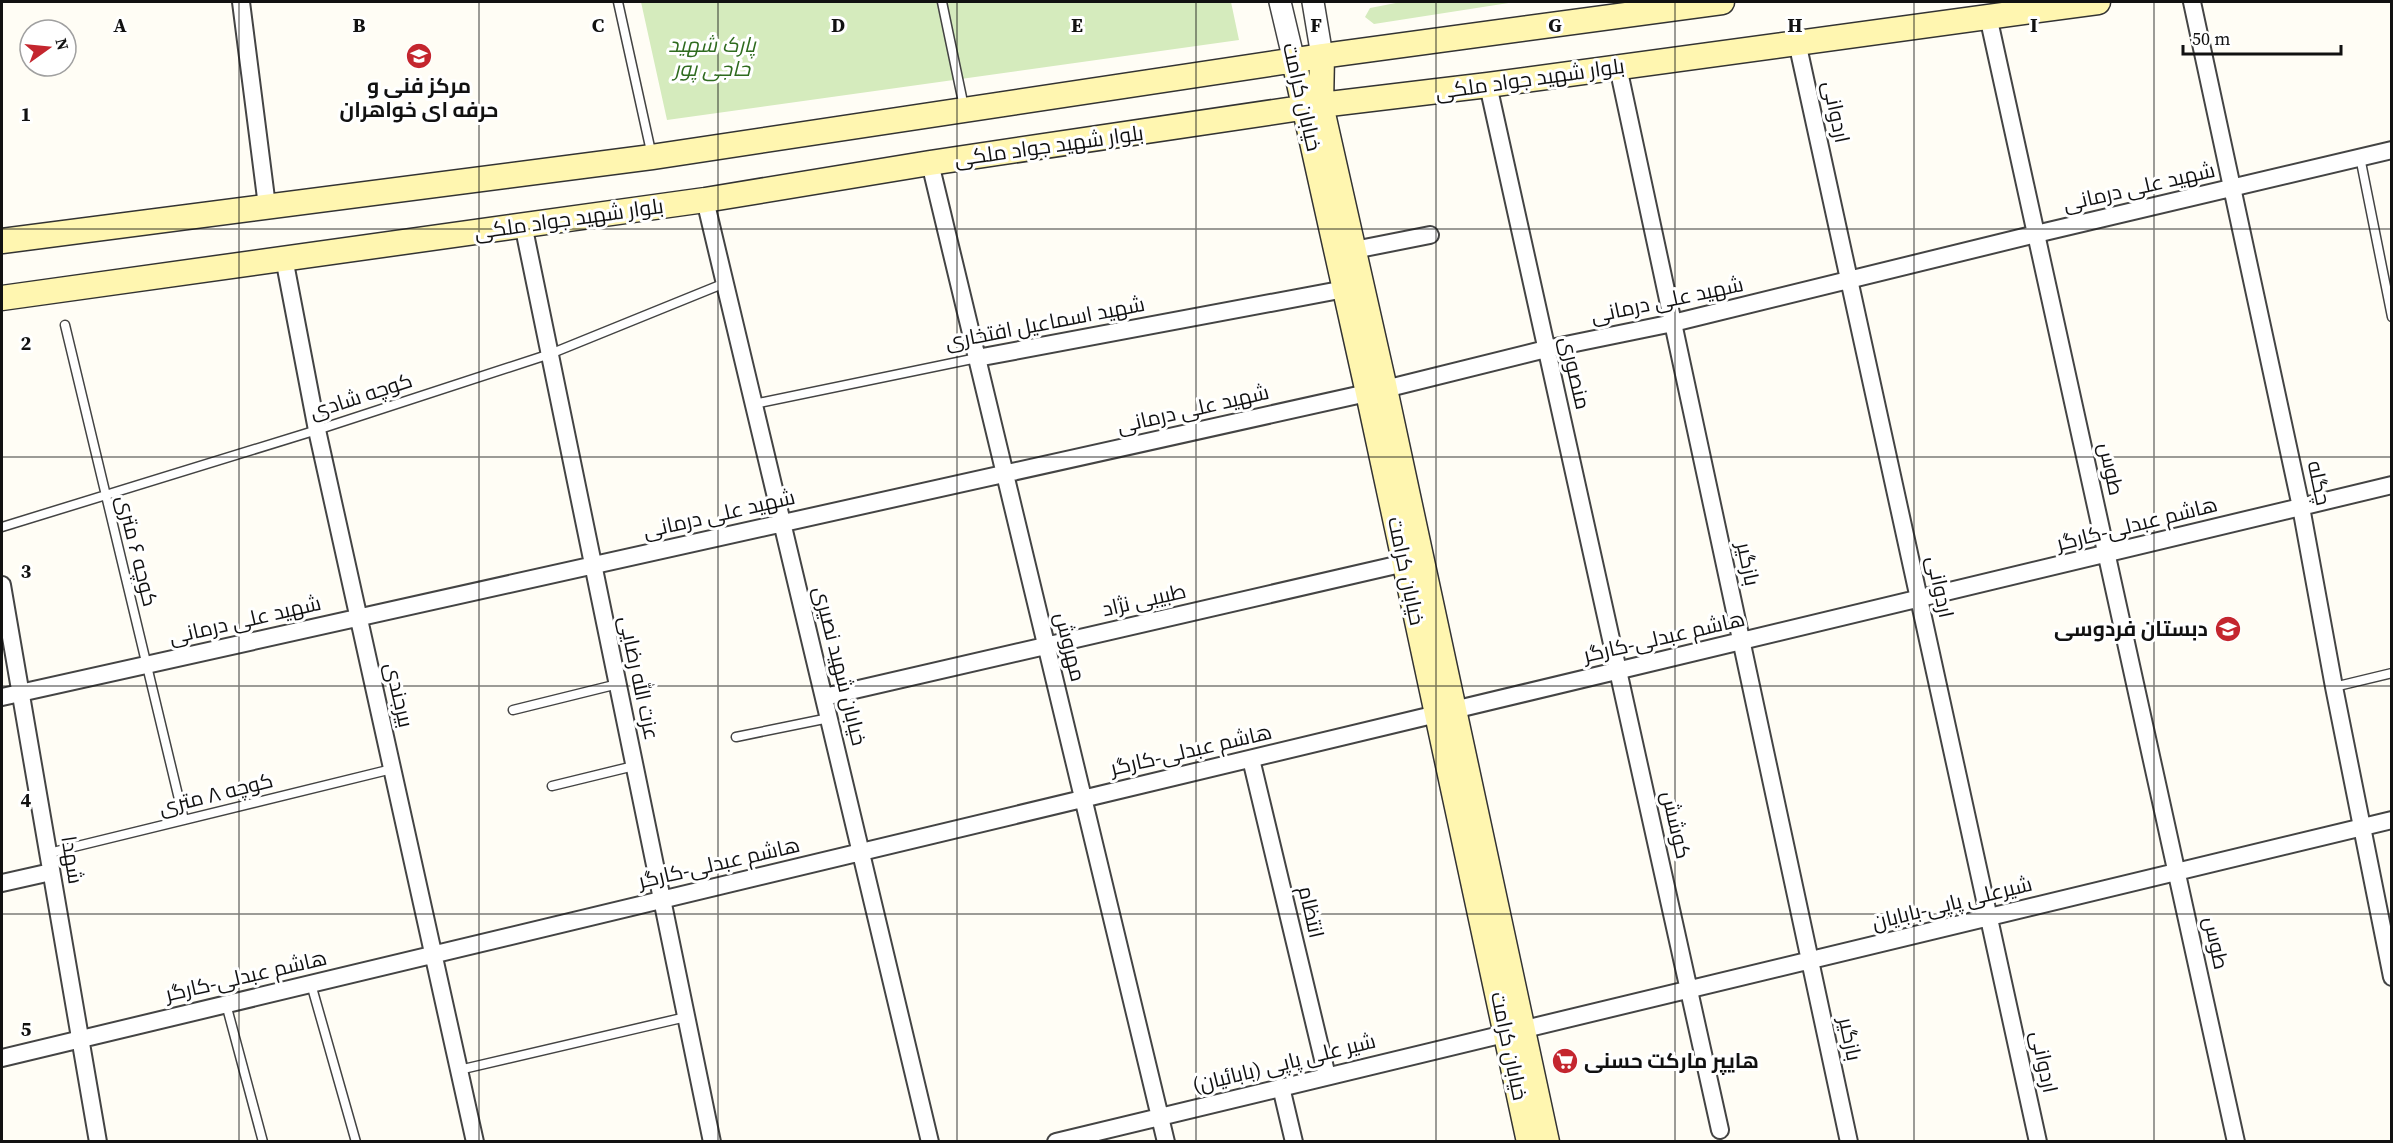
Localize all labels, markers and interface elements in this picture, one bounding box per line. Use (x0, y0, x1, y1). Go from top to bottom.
text: A (113, 11, 127, 39)
text: B (352, 11, 366, 39)
text: C (592, 11, 604, 39)
text: D (831, 11, 845, 39)
text: E (1071, 11, 1083, 39)
text: F (1310, 11, 1322, 39)
text: G (1548, 11, 1562, 39)
text: H (1787, 11, 1803, 39)
text: I (2030, 11, 2038, 39)
north arrow (18, 18, 78, 78)
scale bar (2183, 18, 2340, 56)
text: 50 m (2192, 26, 2230, 51)
park label: پارک شهید حاجی پور (668, 30, 757, 83)
text: N (50, 36, 75, 53)
street label: خیابان کرامت (1276, 40, 1329, 154)
school or university icon: مرکز فنی و حرفه ای خواهران (404, 41, 434, 71)
street label: بلوار شهید جواد ملکی (1434, 51, 1626, 106)
place label: مرکز فنی و حرفه ای خواهران (340, 71, 498, 124)
street label: اردوانی (1816, 78, 1857, 146)
text: 1 (21, 100, 31, 128)
street label: بلوار شهید جواد ملکی (953, 118, 1145, 173)
street label: شهید علی درمانی (2060, 155, 2218, 218)
street label: بلوار شهید جواد ملکی (473, 191, 665, 246)
street label: شهید علی درمانی (1588, 269, 1746, 330)
street label: شهید اسماعیل افتخاری (943, 289, 1147, 356)
text: 2 (21, 329, 32, 357)
street label: منصوری (1553, 334, 1598, 412)
street label: کوچه شادی (306, 365, 416, 426)
street label: شهید علی درمانی (1114, 377, 1272, 440)
street label: طوس (2092, 440, 2131, 498)
street label: چگله (2301, 458, 2338, 508)
street label: شهید علی درمانی (640, 482, 798, 545)
street label: هاشم عبدلی-کارگر (2052, 489, 2220, 558)
street label: کوچه ۶ متری (110, 492, 165, 610)
street label: خیابان کرامت (1381, 514, 1432, 628)
street label: بازگیر (1730, 538, 1767, 588)
street label: اردوانی (1920, 553, 1961, 621)
text: 3 (21, 557, 32, 585)
street label: طبیبی نژاد (1099, 576, 1189, 623)
street label: خیابان شهید نصیری (807, 583, 874, 748)
street label: شهید علی درمانی (166, 588, 324, 651)
street label: هاشم عبدلی-کارگر (1579, 604, 1748, 669)
street label: مهروش (1048, 609, 1093, 685)
street label: عزت الله رضایی (612, 613, 667, 743)
place label: دبستان فردوسی (2054, 614, 2208, 643)
school or university icon: دبستان فردوسی (2213, 614, 2243, 644)
street label: بیرجندی (378, 659, 421, 730)
street label: هاشم عبدلی-کارگر (1106, 717, 1275, 782)
street label: کوچه ۸ متری (156, 765, 276, 822)
text: 4 (21, 786, 32, 814)
street label: کوشش (1655, 788, 1698, 862)
street label: هاشم عبدلی-کارگر (634, 830, 803, 895)
street label: شهدا (54, 834, 91, 886)
street label: شیرعلی پاپی-بابایان (1869, 869, 2035, 936)
street label: انتظام (1291, 883, 1332, 941)
street label: طوس (2197, 914, 2236, 972)
street label: هاشم عبدلی-کارگر (161, 943, 330, 1008)
street label: خیابان کرامت (1484, 989, 1535, 1103)
street label: بازگیر (1832, 1013, 1869, 1063)
text: 5 (21, 1015, 32, 1043)
street label: شیر علی پاپی (بابائیان) (1189, 1026, 1378, 1099)
street label: اردوانی (2024, 1028, 2065, 1096)
supermarket icon: هایپر مارکت حسنی (1550, 1046, 1580, 1076)
place label: هایپر مارکت حسنی (1584, 1046, 1759, 1076)

